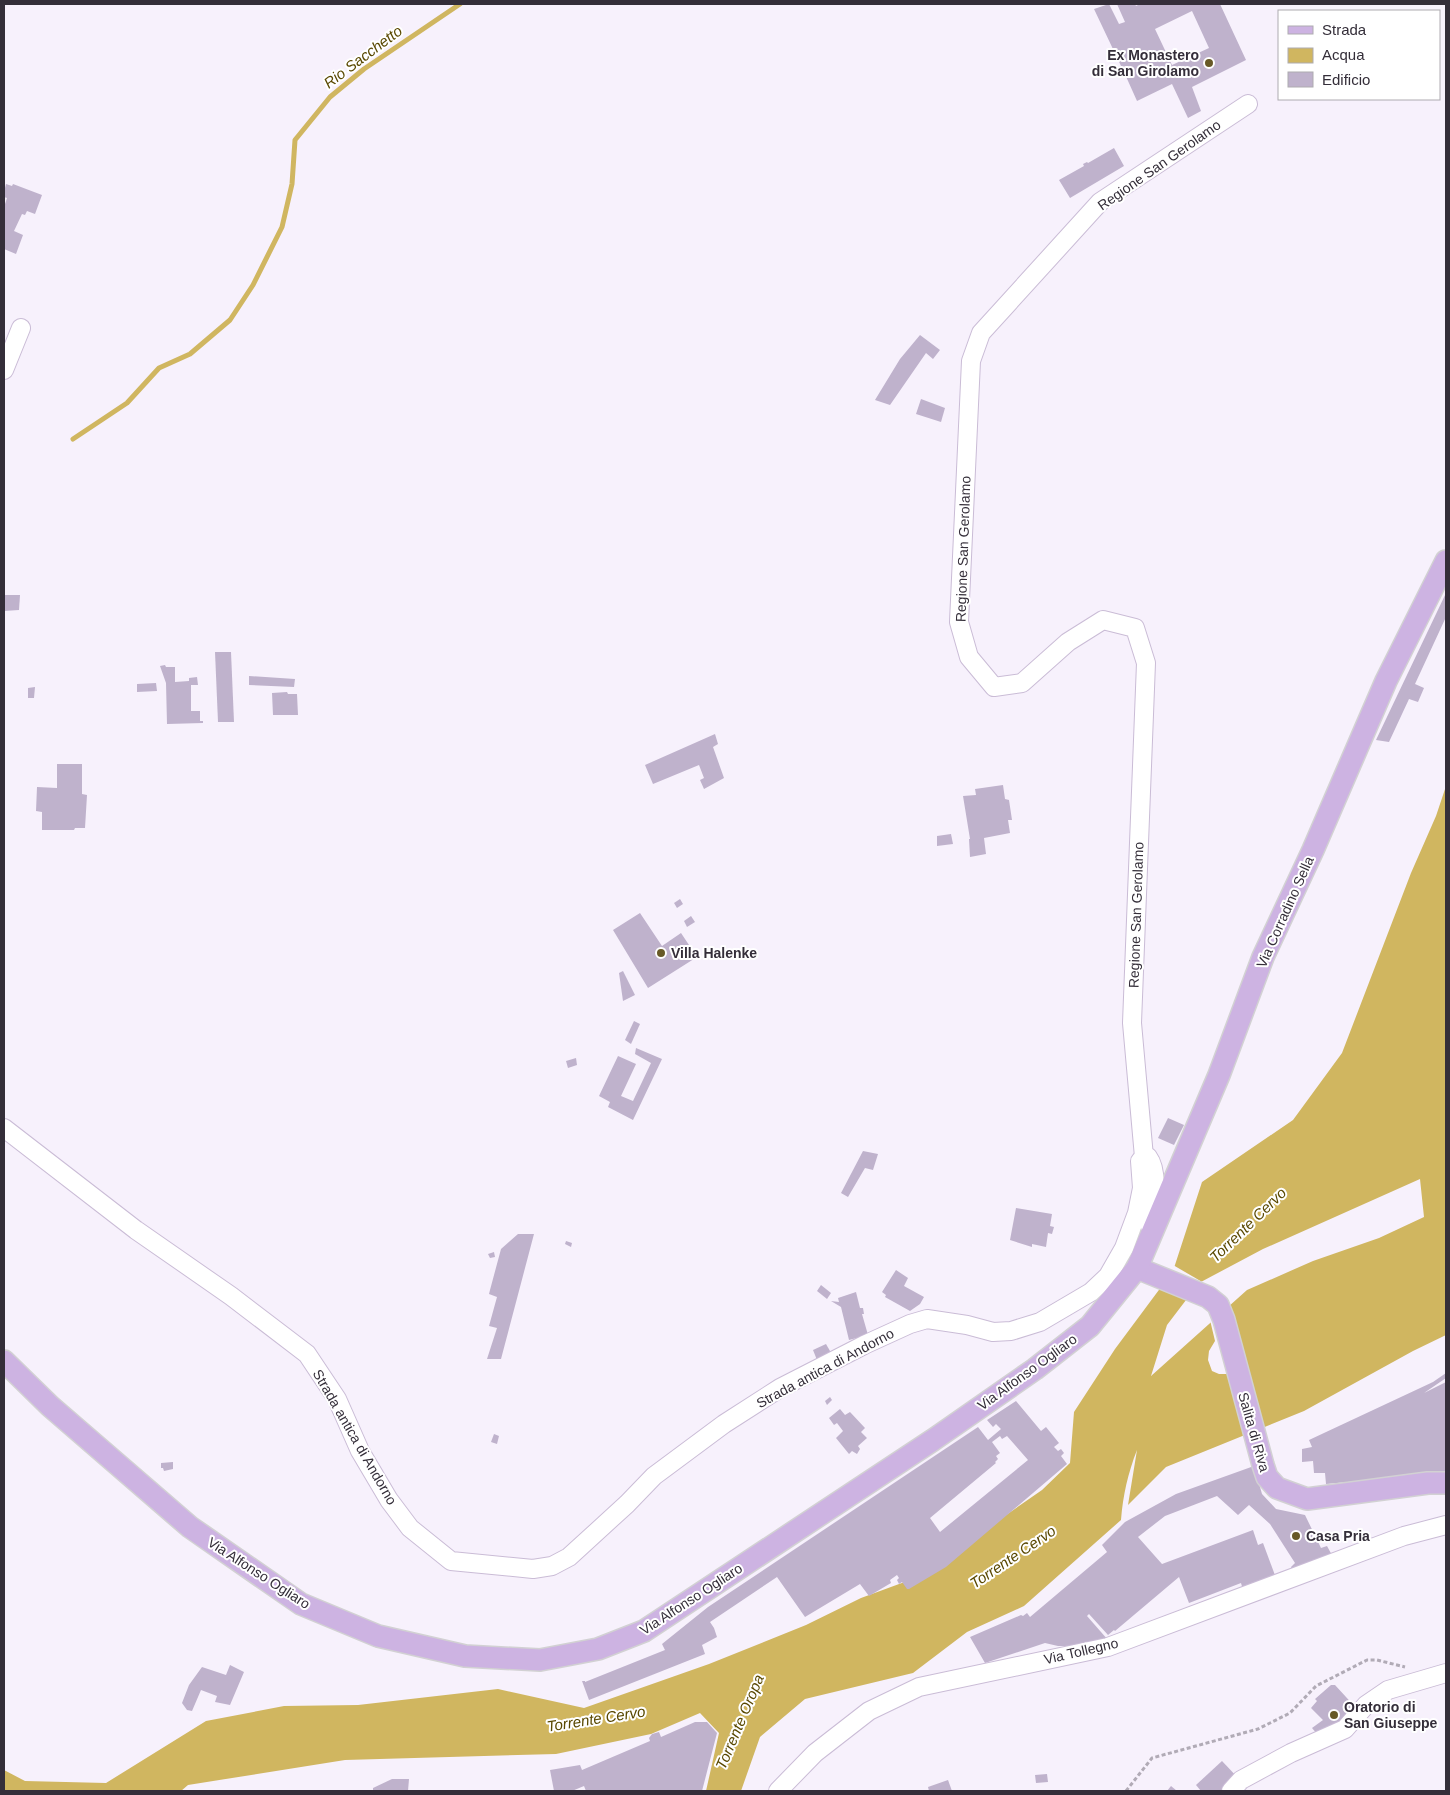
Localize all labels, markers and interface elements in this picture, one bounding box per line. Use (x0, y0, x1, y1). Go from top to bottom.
legend (1278, 10, 1440, 100)
text: Strada (1322, 21, 1367, 38)
water label: Rio Sacchetto (320, 22, 405, 91)
text: Acqua (1322, 46, 1365, 63)
place label: Ex Monastero di San Girolamo (1092, 47, 1199, 79)
marker: Ex Monastero di San Girolamo (1203, 57, 1215, 69)
text: Edificio (1322, 71, 1370, 88)
street label: Regione San Gerolamo (1094, 116, 1224, 214)
street label: Regione San Gerolamo (952, 475, 974, 622)
street label: Regione San Gerolamo (1125, 841, 1147, 988)
street label: Via Corradino Sella (1253, 854, 1317, 970)
place label: Villa Halenke (671, 945, 757, 961)
marker: Villa Halenke (655, 947, 667, 959)
water label: Torrente Cervo (1206, 1184, 1289, 1265)
street label: Strada antica di Andorno (754, 1325, 897, 1411)
street label: Via Alfonso Ogliaro (974, 1330, 1080, 1413)
street label: Strada antica di Andorno (310, 1367, 400, 1508)
street label: Salita di Riva (1235, 1391, 1273, 1474)
water label: Torrente Cervo (967, 1522, 1059, 1591)
place label: Casa Pria (1306, 1528, 1370, 1544)
marker: Casa Pria (1290, 1530, 1302, 1542)
street label: Via Alfonso Ogliaro (205, 1534, 313, 1612)
street label: Via Alfonso Ogliaro (637, 1560, 745, 1638)
street label: Via Tollegno (1042, 1635, 1120, 1667)
water label: Torrente Oropa (712, 1672, 767, 1772)
place label: Oratorio di San Giuseppe (1344, 1699, 1438, 1731)
water label: Torrente Cervo (545, 1702, 646, 1735)
marker: Oratorio di San Giuseppe (1328, 1709, 1340, 1721)

